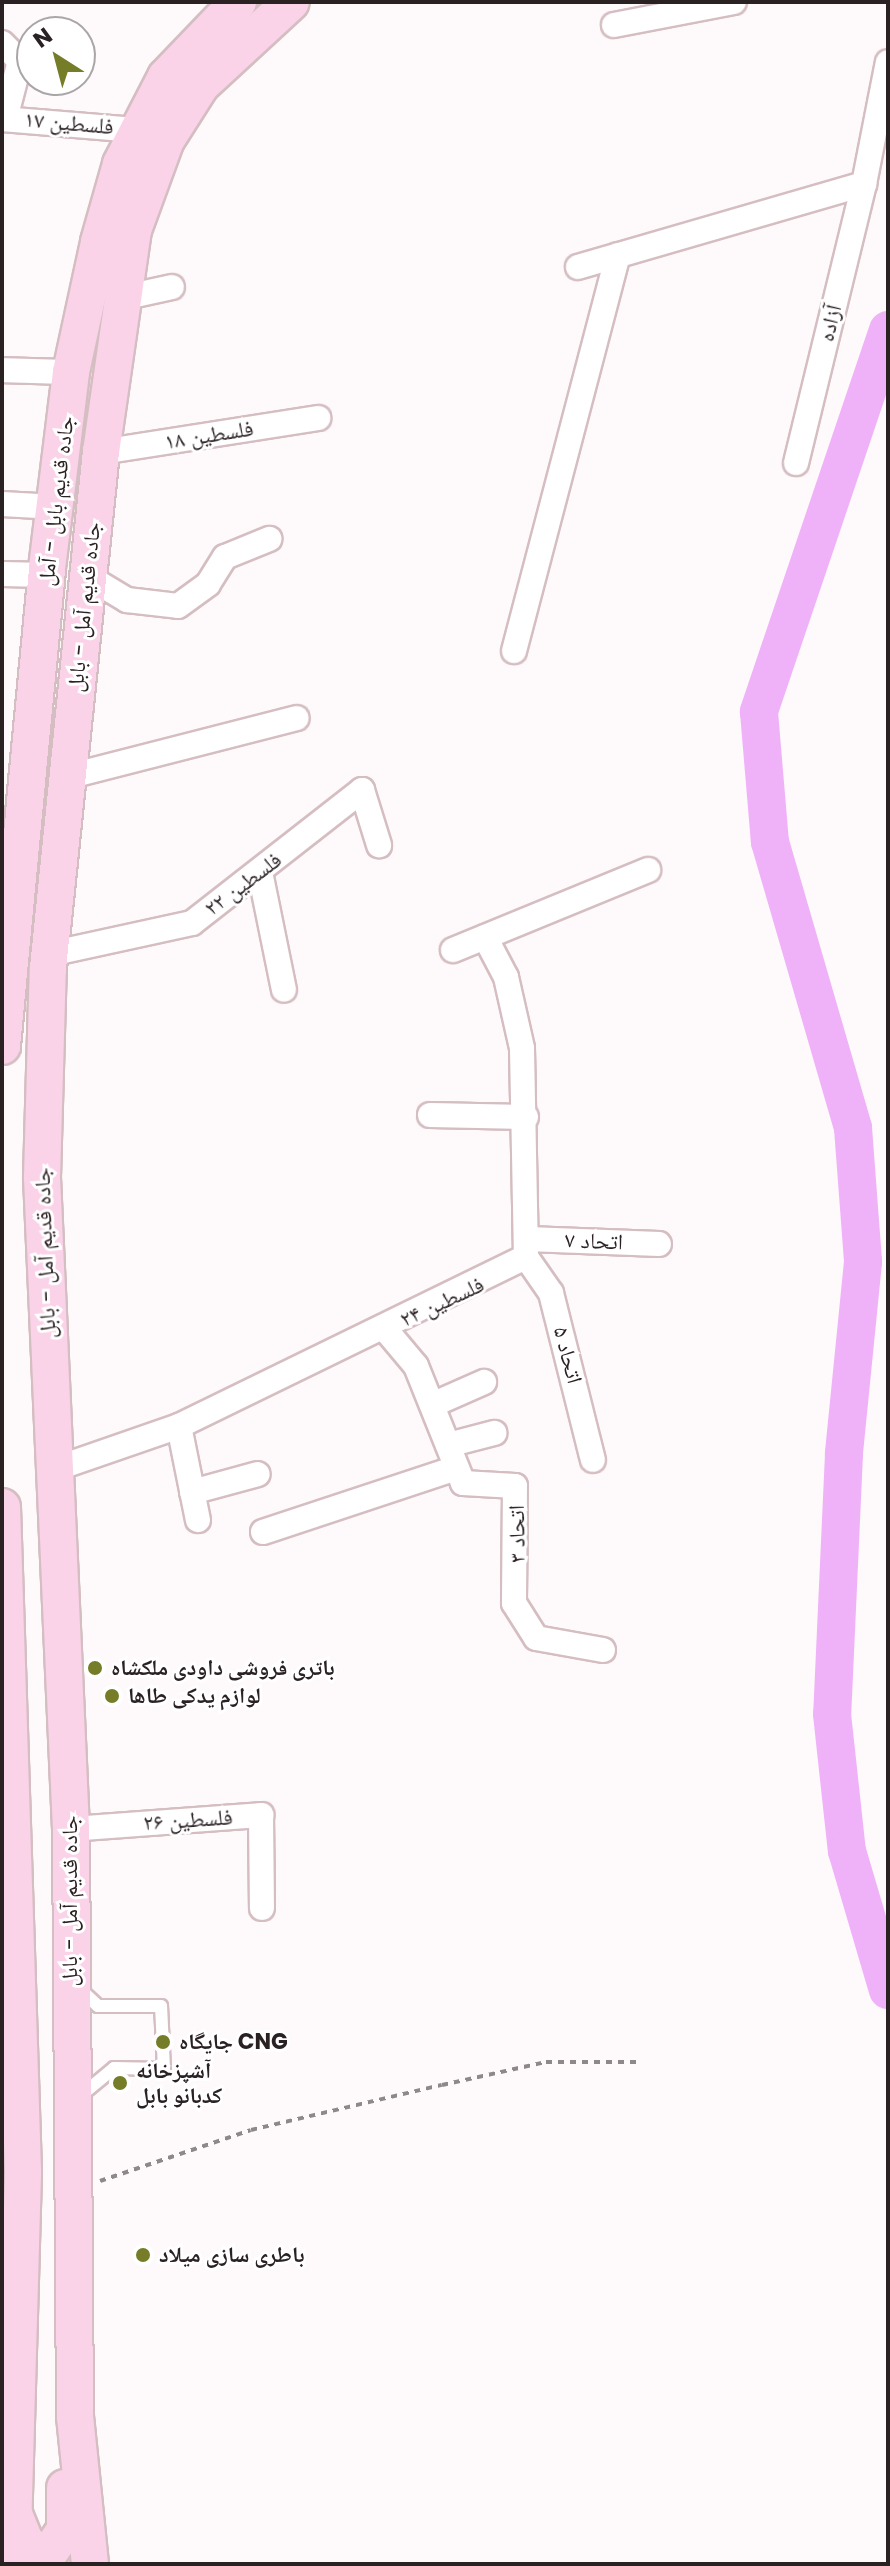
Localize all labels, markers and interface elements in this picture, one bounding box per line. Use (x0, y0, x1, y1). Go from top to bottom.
north arrow (16, 16, 96, 96)
text: N (27, 20, 59, 55)
street label: فلسطین ۱۷ (23, 106, 115, 140)
street label: آزاده (813, 302, 847, 344)
street label: جاده قدیم بابل - آمل (32, 415, 80, 587)
street label: فلسطین ۱۸ (163, 415, 255, 455)
street label: جاده قدیم آمل - بابل (62, 521, 106, 693)
street label: فلسطین ۲۲ (199, 847, 287, 921)
street label: جاده قدیم آمل - بابل (29, 1167, 61, 1339)
street label: اتحاد ۷ (565, 1227, 623, 1255)
street label: فلسطین ۲۴ (396, 1271, 488, 1333)
street label: اتحاد ۵ (548, 1324, 588, 1386)
street label: اتحاد ۳ (503, 1505, 531, 1563)
place label: باتری فروشی داودی ملکشاه (111, 1655, 335, 1681)
marker: باتری فروشی داودی ملکشاه (86, 1659, 104, 1677)
place label: لوازم یدکی طاها (128, 1683, 261, 1709)
marker: لوازم یدکی طاها (103, 1687, 121, 1705)
street label: فلسطين ٢۶ (142, 1804, 234, 1836)
street label: جاده قدیم آمل - بابل (57, 1815, 83, 1987)
place label: جایگاه CNG (179, 2029, 288, 2055)
marker: جایگاه CNG (154, 2033, 172, 2051)
place label: آشپزخانه کدبانو بابل (136, 2057, 222, 2108)
marker: آشپزخانه کدبانو بابل (111, 2074, 129, 2092)
place label: باطری سازی میلاد (159, 2242, 304, 2268)
marker: باطری سازی میلاد (134, 2246, 152, 2264)

